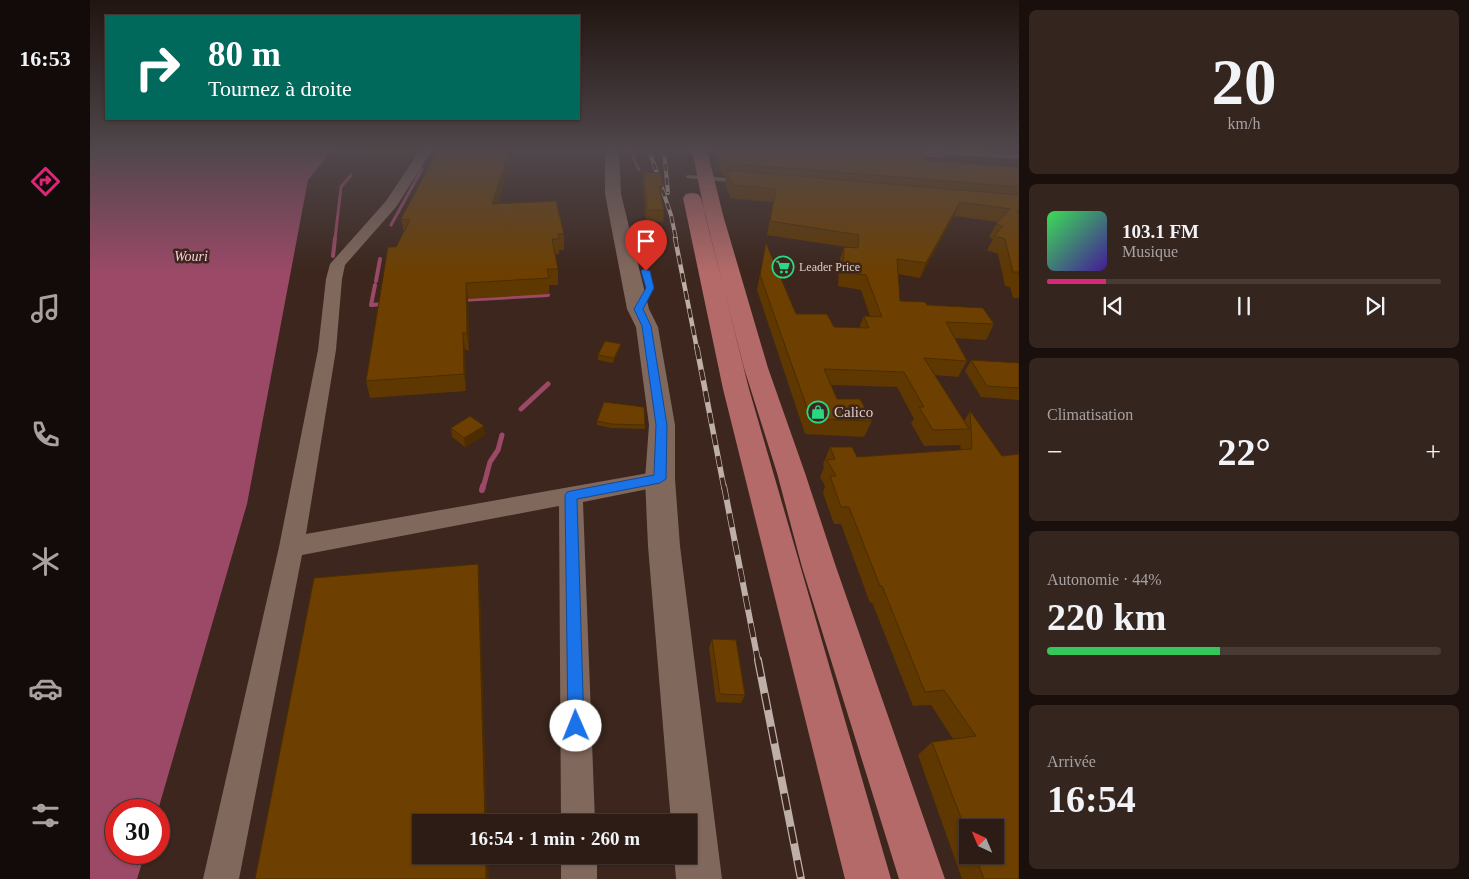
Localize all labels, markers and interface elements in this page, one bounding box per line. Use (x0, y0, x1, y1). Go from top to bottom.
icon: right (125, 35, 190, 100)
text: 80 m (208, 35, 281, 74)
text: 16:53 (19, 46, 71, 71)
text: 20 (1212, 46, 1277, 118)
text: Tournez à droite (208, 76, 352, 101)
text: km/h (1228, 115, 1260, 132)
icon: directions (28, 164, 63, 199)
pin (625, 220, 667, 271)
text: 103.1 FM (1122, 221, 1199, 242)
icon: arrive (632, 227, 660, 255)
text: Musique (1122, 243, 1178, 260)
water label: Wouri (174, 249, 208, 264)
supermarket icon: Leader Price (771, 255, 795, 279)
place label: Leader Price (799, 260, 860, 274)
icon: music (28, 291, 63, 326)
icon: previous (1099, 292, 1127, 320)
icon: pause (1230, 292, 1258, 320)
icon: next (1361, 292, 1389, 320)
shop icon: Calico (806, 400, 830, 424)
place label: Calico (834, 404, 873, 420)
text: Climatisation (1047, 406, 1133, 423)
icon: phone (28, 417, 63, 452)
text: 22° (1217, 431, 1271, 473)
text: − (1047, 436, 1063, 467)
text: + (1425, 436, 1441, 467)
icon: climate (28, 544, 63, 579)
text: Autonomie · 44% (1047, 571, 1162, 588)
text: 220 km (1047, 596, 1166, 638)
icon: car (28, 671, 63, 706)
position arrow (549, 699, 601, 751)
text: Arrivée (1047, 753, 1096, 770)
text: 16:54 (1047, 778, 1136, 820)
icon: filters (28, 798, 63, 833)
speed limit sign: 30 (105, 799, 170, 864)
north arrow (959, 819, 1004, 864)
map controls (959, 819, 1004, 864)
text: 16:54 · 1 min · 260 m (469, 828, 640, 849)

